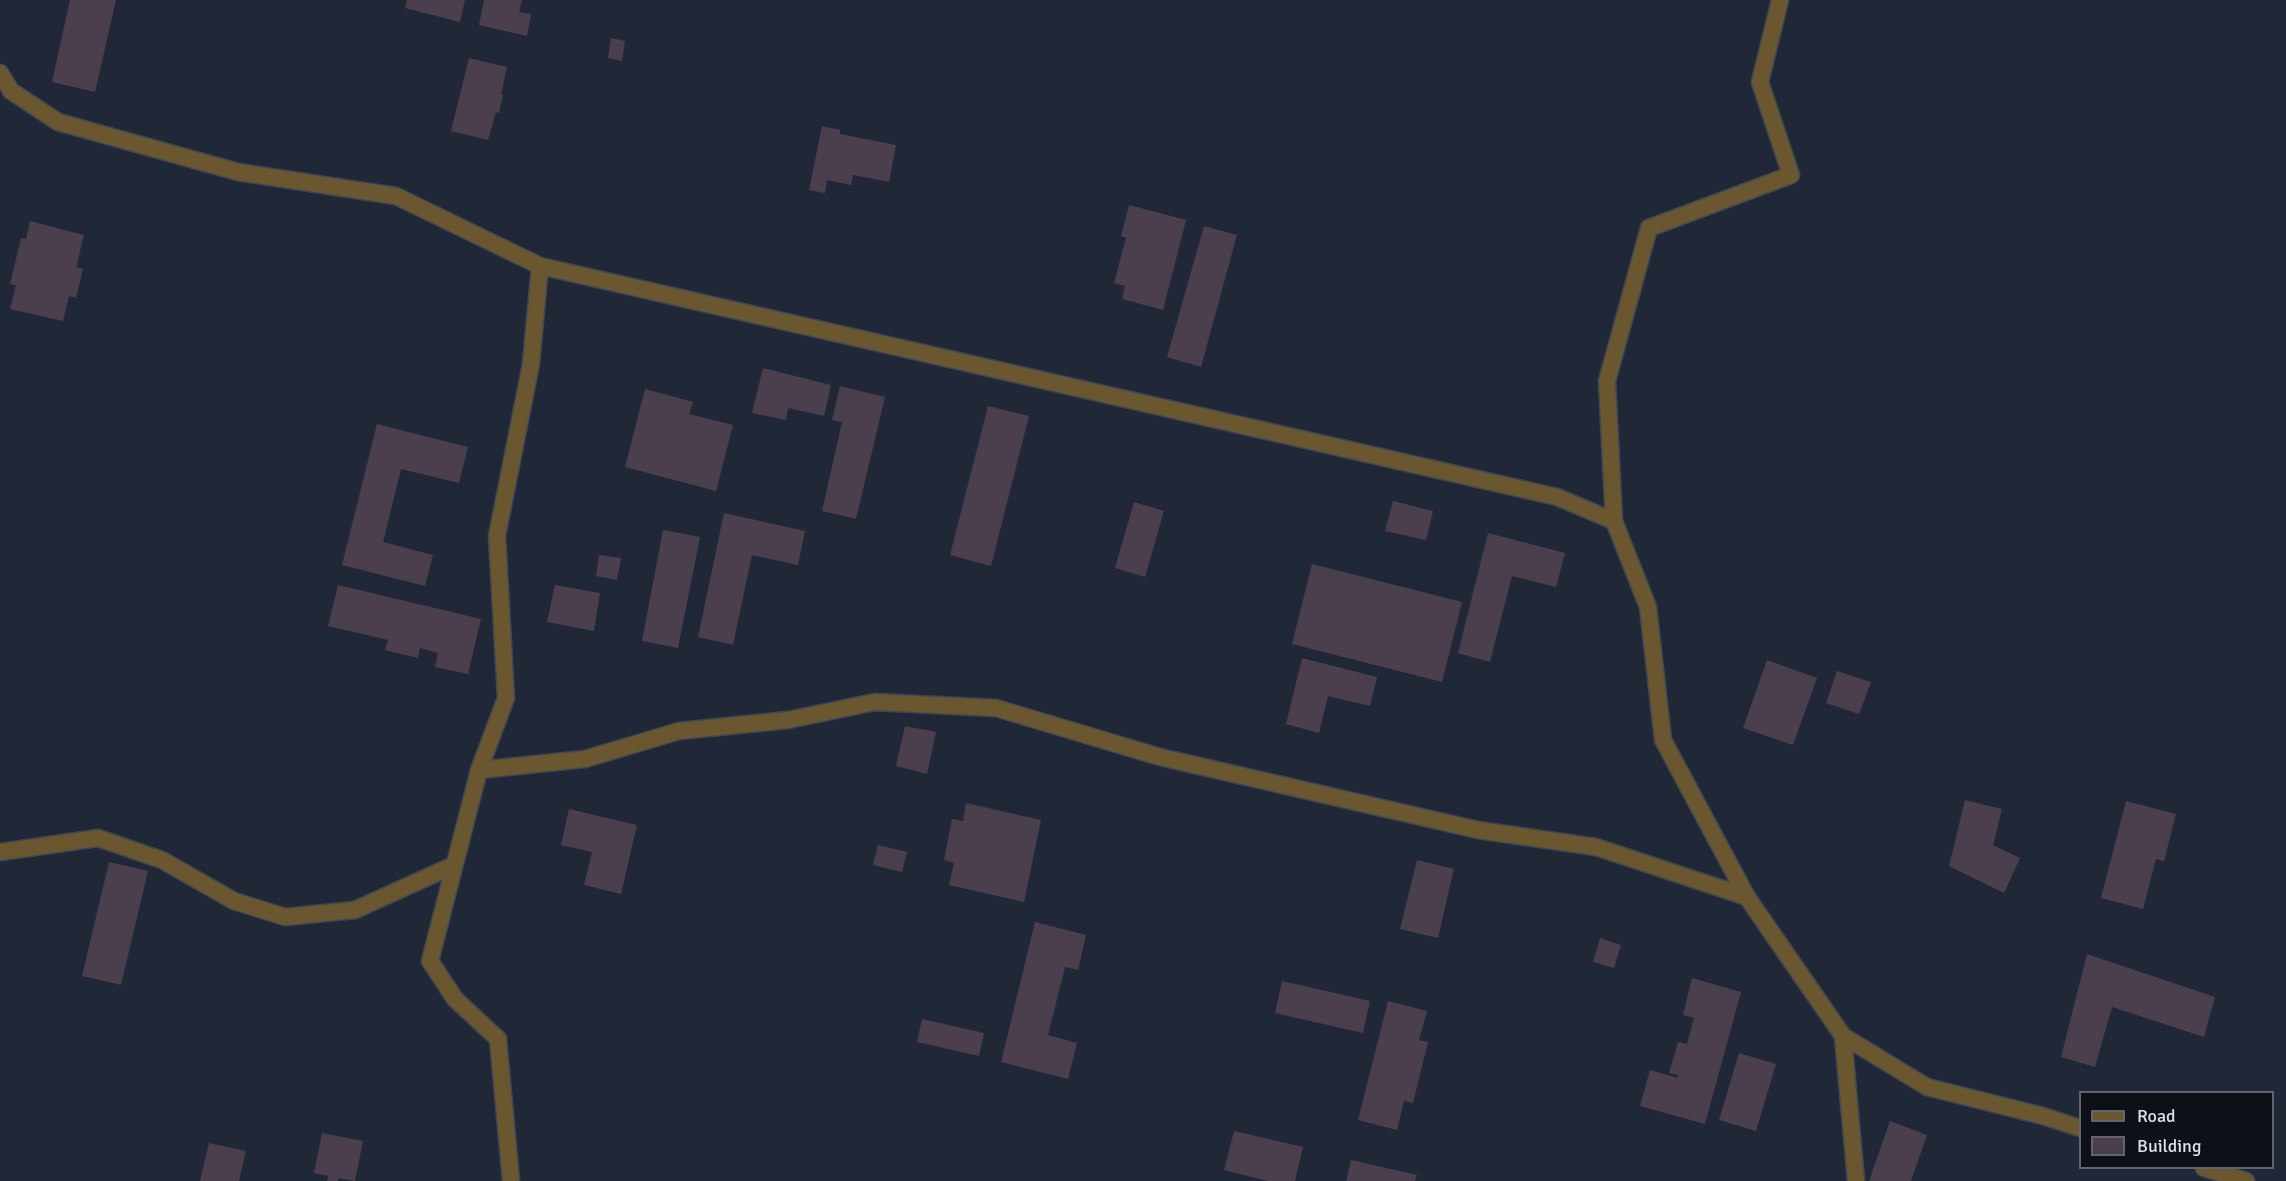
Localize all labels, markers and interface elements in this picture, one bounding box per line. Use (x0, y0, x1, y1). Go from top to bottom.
legend (2079, 1091, 2274, 1169)
text: Road (2137, 1105, 2176, 1127)
text: Building (2137, 1135, 2201, 1157)

